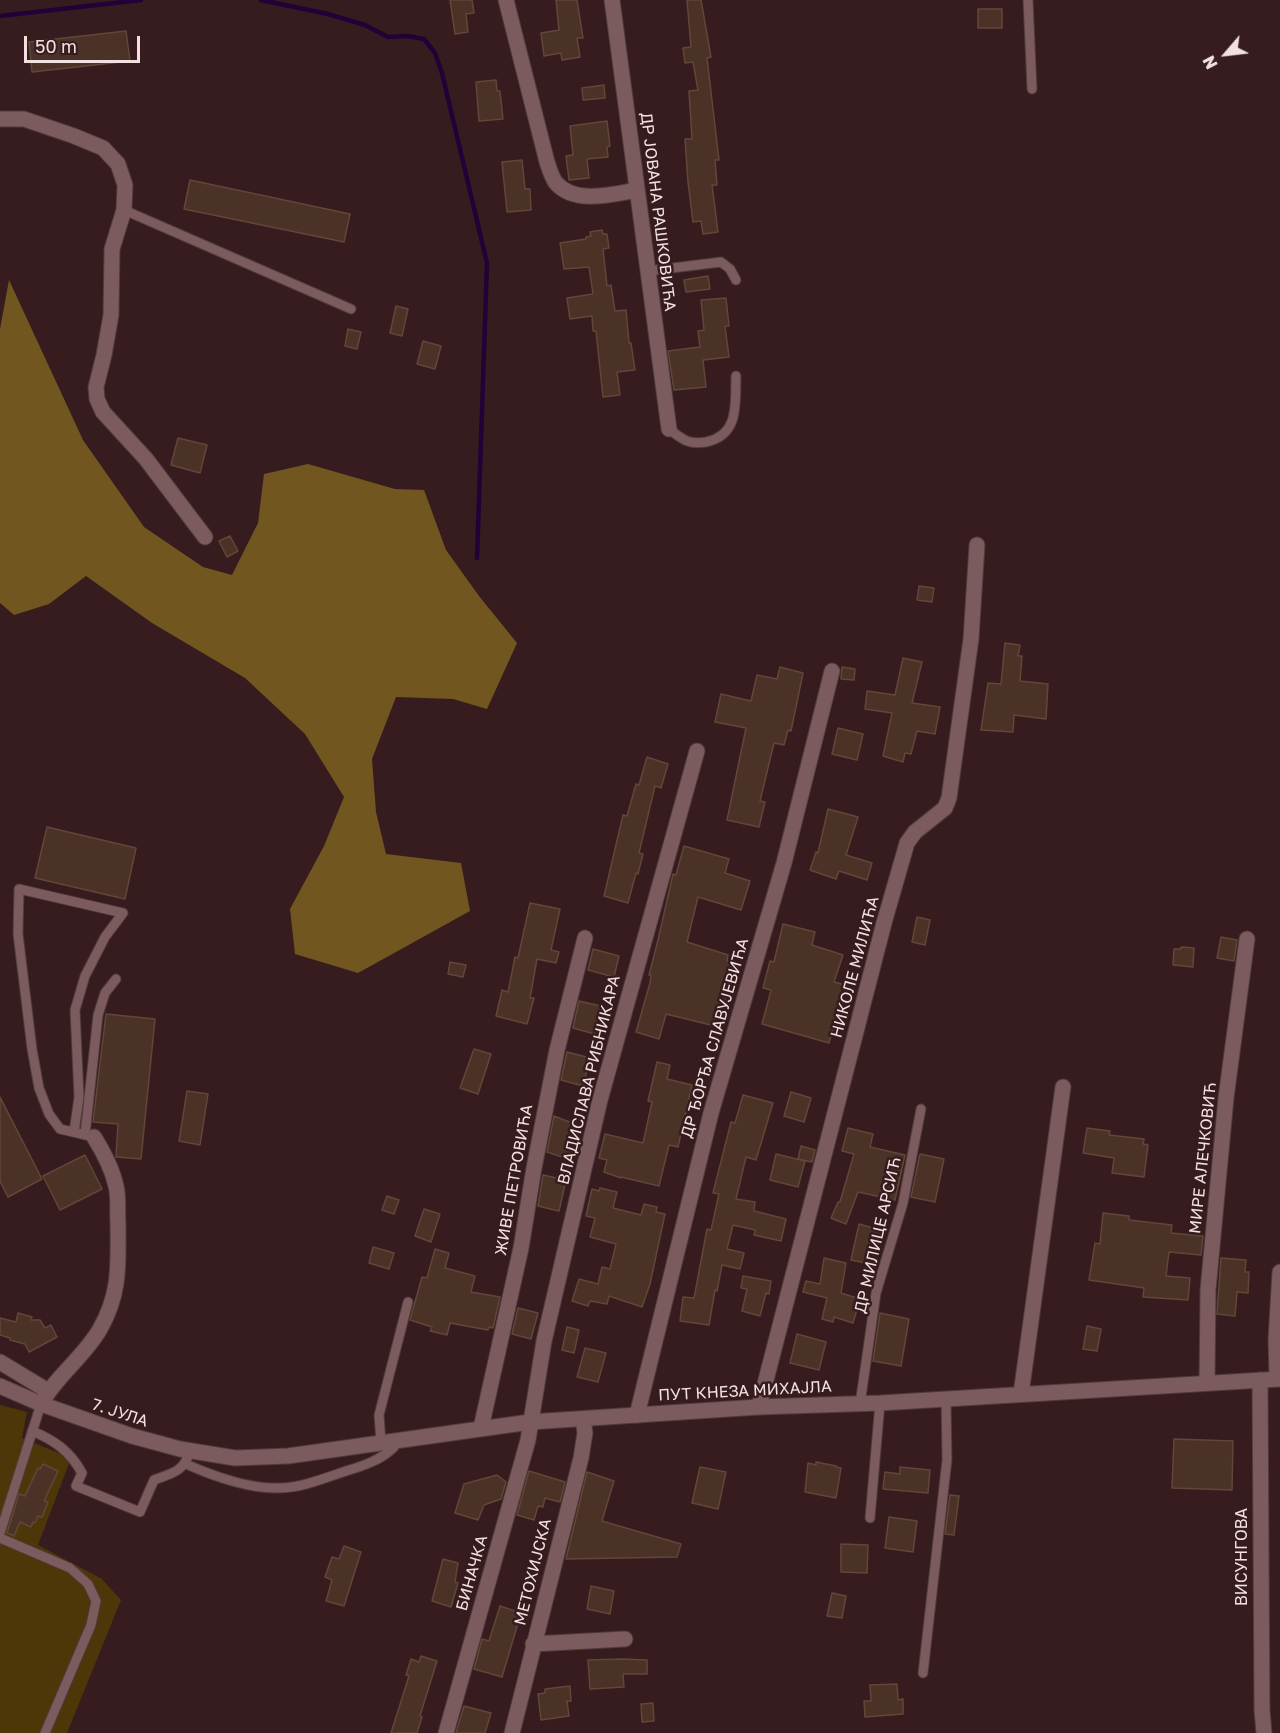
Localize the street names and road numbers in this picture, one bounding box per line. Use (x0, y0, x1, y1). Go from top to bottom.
street label: ДР ЈОВАНА РАШКОВИЋА (636, 112, 680, 312)
street label: НИКОЛЕ МИЛИЋА (827, 894, 883, 1040)
street label: ДР ЂОРЂА СЛАВУЈЕВИЋА (677, 936, 753, 1140)
street label: ВЛАДИСЛАВА РИБНИКАРА (554, 973, 624, 1187)
street label: МИРЕ АЛЕЧКОВИЋ (1186, 1081, 1220, 1235)
street label: ЖИВЕ ПЕТРОВИЋА (491, 1103, 537, 1257)
street label: ДР МИЛИЦЕ АРСИЋ (851, 1155, 905, 1315)
street label: ПУТ КНЕЗА МИХАЈЛА (658, 1377, 832, 1405)
street label: 7. ЈУЛА (89, 1395, 151, 1431)
street label: ВИСУНГОВА (1232, 1508, 1252, 1606)
street label: МЕТОХИЈСКА (510, 1517, 556, 1627)
street label: БИНАЧКА (452, 1533, 492, 1613)

